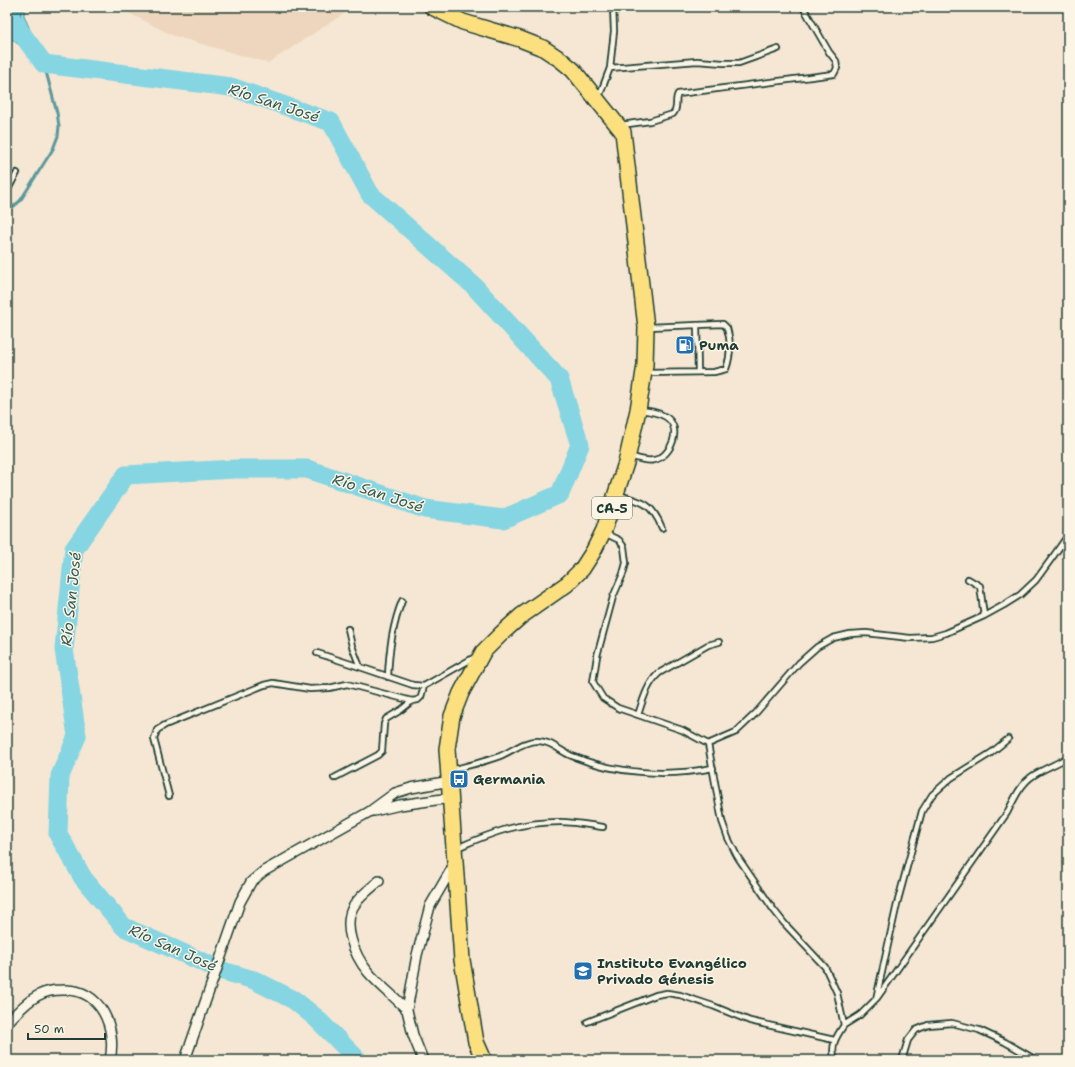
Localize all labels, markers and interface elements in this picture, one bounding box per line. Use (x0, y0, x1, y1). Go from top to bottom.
water label: Río San José (226, 79, 322, 127)
fuel station icon: Puma (674, 334, 696, 356)
place label: Puma (699, 336, 739, 354)
water label: Río San José (330, 469, 426, 517)
road number: CA-5 (592, 497, 632, 519)
water label: Río San José (56, 551, 86, 647)
bus stop icon: Germania (448, 768, 470, 790)
place label: Germania (473, 770, 546, 788)
water label: Río San José (126, 920, 220, 976)
place label: Instituto Evangélico Privado Génesis (597, 954, 747, 988)
school or university icon: Instituto Evangélico Privado Génesis (572, 960, 594, 982)
scale bar (28, 1015, 105, 1041)
text: 50 m (34, 1021, 64, 1037)

